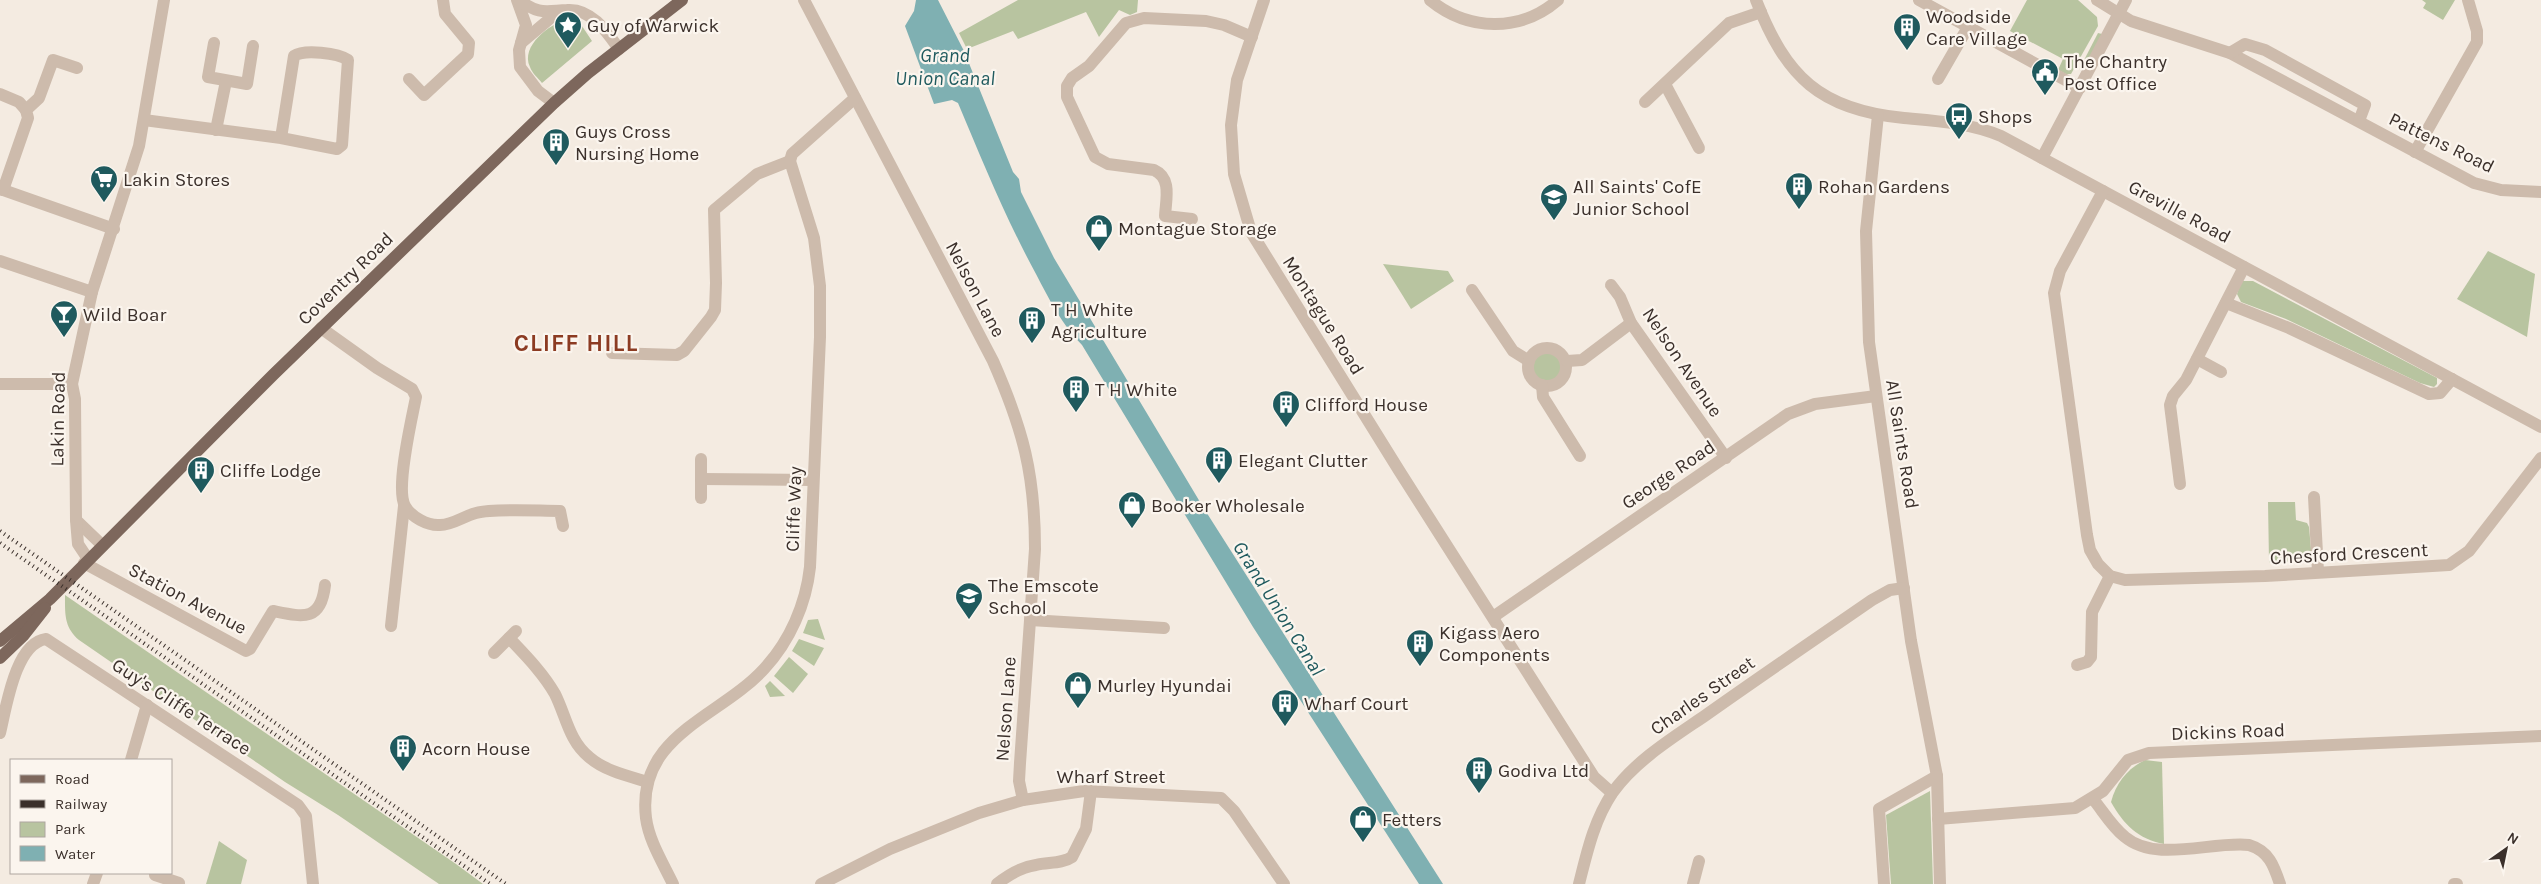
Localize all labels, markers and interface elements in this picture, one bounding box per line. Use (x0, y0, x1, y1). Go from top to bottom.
place label: Woodside Care Village (1926, 6, 2027, 50)
place icon: Guy of Warwick (553, 10, 583, 49)
building icon: Woodside Care Village (1892, 12, 1922, 51)
place label: Guy of Warwick (587, 15, 719, 37)
water label: Grand Union Canal (895, 44, 995, 90)
place label: The Chantry Post Office (2064, 51, 2167, 95)
public building icon: The Chantry Post Office (2030, 57, 2060, 96)
bus stop icon: Shops (1944, 101, 1974, 140)
place label: Shops (1978, 106, 2032, 128)
street label: Pattens Road (2385, 108, 2498, 178)
place label: Guys Cross Nursing Home (575, 121, 699, 165)
building icon: Guys Cross Nursing Home (541, 127, 571, 166)
supermarket icon: Lakin Stores (89, 164, 119, 203)
place label: Lakin Stores (123, 169, 230, 191)
building icon: Rohan Gardens (1784, 171, 1814, 210)
place label: All Saints' CofE Junior School (1573, 176, 1702, 220)
place label: Rohan Gardens (1818, 176, 1950, 198)
street label: Greville Road (2125, 176, 2234, 248)
school or university icon: All Saints' CofE Junior School (1539, 182, 1569, 221)
shop icon: Montague Storage (1084, 213, 1114, 252)
place label: Montague Storage (1118, 218, 1277, 240)
street label: Coventry Road (293, 228, 398, 330)
street label: Nelson Lane (941, 238, 1009, 341)
street label: Montague Road (1278, 252, 1368, 379)
bar icon: Wild Boar (49, 299, 79, 338)
place label: T H White Agriculture (1051, 299, 1147, 343)
place label: Wild Boar (83, 304, 166, 326)
street label: Nelson Avenue (1638, 304, 1727, 421)
building icon: T H White Agriculture (1017, 305, 1047, 344)
district label: CLIFF HILL (514, 329, 638, 357)
street label: Lakin Road (46, 371, 70, 467)
building icon: T H White (1061, 374, 1091, 413)
street label: All Saints Road (1881, 378, 1923, 510)
place label: T H White (1095, 379, 1177, 401)
building icon: Clifford House (1271, 389, 1301, 428)
place label: Clifford House (1305, 394, 1428, 416)
street label: George Road (1618, 436, 1719, 514)
building icon: Elegant Clutter (1204, 445, 1234, 484)
place label: Elegant Clutter (1238, 450, 1368, 472)
building icon: Cliffe Lodge (186, 455, 216, 494)
place label: Cliffe Lodge (220, 460, 321, 482)
street label: Cliffe Way (782, 466, 806, 552)
shop icon: Booker Wholesale (1117, 490, 1147, 529)
place label: Booker Wholesale (1151, 495, 1305, 517)
water label: Grand Union Canal (1228, 537, 1329, 680)
street label: Chesford Crescent (2269, 539, 2429, 569)
street label: Station Avenue (125, 558, 250, 639)
place label: The Emscote School (988, 575, 1099, 619)
school or university icon: The Emscote School (954, 581, 984, 620)
place label: Kigass Aero Components (1439, 622, 1550, 666)
building icon: Kigass Aero Components (1405, 628, 1435, 667)
street label: Charles Street (1646, 652, 1759, 740)
street label: Guy's Cliffe Terrace (108, 654, 255, 760)
street label: Nelson Lane (991, 656, 1021, 762)
shop icon: Murley Hyundai (1063, 670, 1093, 709)
place label: Murley Hyundai (1097, 675, 1232, 697)
building icon: Wharf Court (1270, 688, 1300, 727)
place label: Wharf Court (1304, 693, 1408, 715)
street label: Dickins Road (2171, 719, 2285, 745)
building icon: Acorn House (388, 733, 418, 772)
place label: Acorn House (422, 738, 530, 760)
building icon: Godiva Ltd (1464, 755, 1494, 794)
legend (10, 759, 172, 874)
place label: Godiva Ltd (1498, 760, 1589, 782)
street label: Wharf Street (1057, 766, 1165, 788)
text: Road (55, 770, 90, 788)
text: Railway (55, 795, 107, 813)
shop icon: Fetters (1348, 804, 1378, 843)
place label: Fetters (1382, 809, 1442, 831)
text: Park (55, 820, 85, 838)
north arrow (2481, 824, 2531, 874)
text: N (2504, 829, 2522, 848)
text: Water (55, 845, 96, 863)

